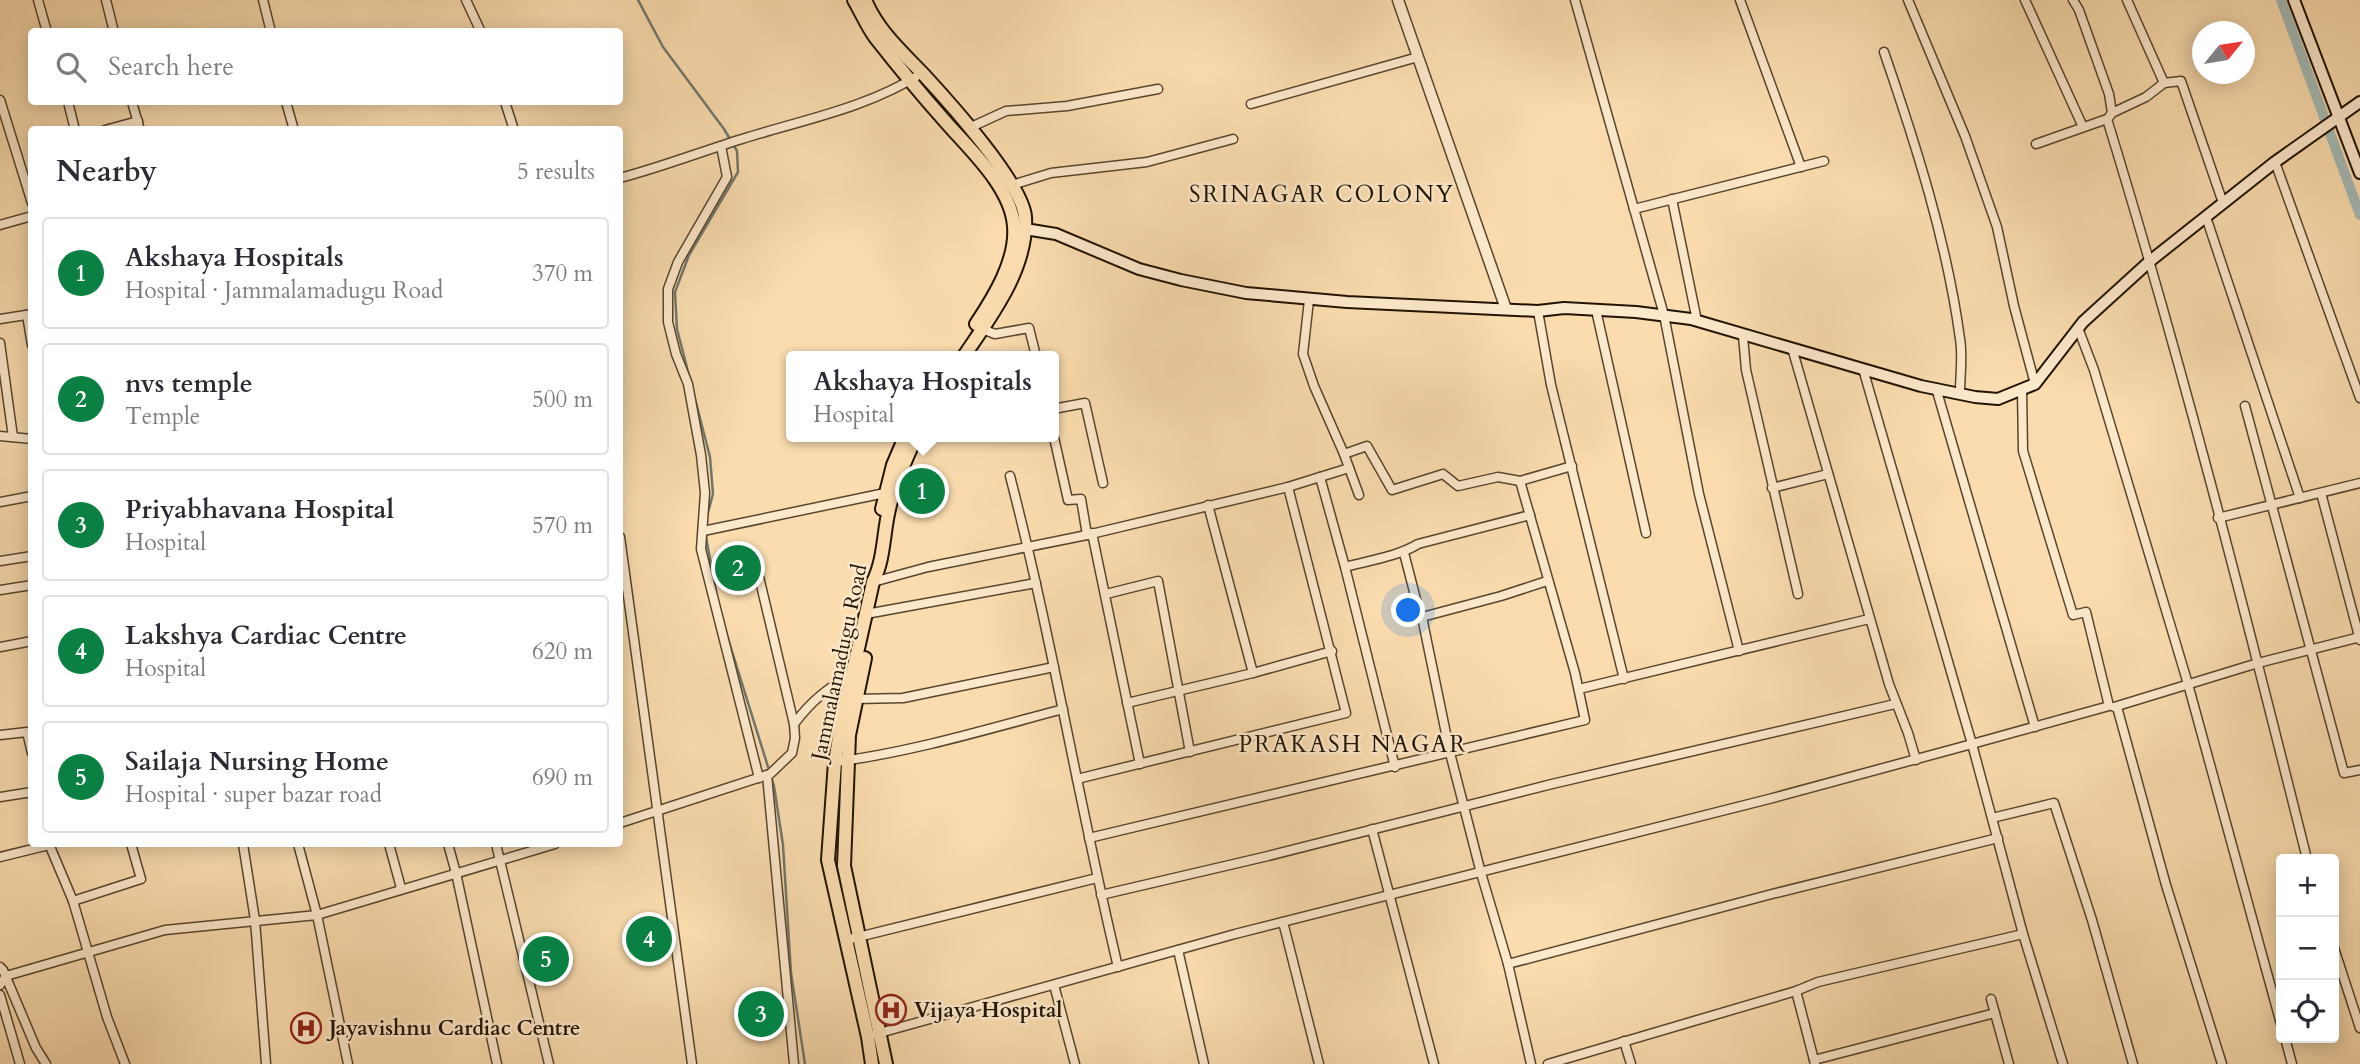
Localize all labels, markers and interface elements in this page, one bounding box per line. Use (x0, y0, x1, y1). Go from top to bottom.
north arrow (2192, 21, 2255, 84)
search box (28, 28, 623, 105)
icon: search (52, 48, 90, 86)
text: Search here (108, 49, 234, 84)
text: Nearby (56, 151, 157, 192)
text: 5 results (517, 156, 595, 187)
district label: SRINAGAR COLONY (1189, 179, 1455, 210)
text: Akshaya Hospitals (125, 240, 344, 275)
text: 1 (75, 258, 87, 289)
text: 370 m (532, 258, 593, 289)
text: Hospital · Jammalamadugu Road (125, 275, 443, 306)
popup (786, 351, 1059, 442)
text: Akshaya Hospitals (813, 364, 1032, 399)
text: nvs temple (125, 366, 253, 401)
text: 2 (75, 384, 87, 415)
text: 500 m (532, 384, 593, 415)
text: Hospital (813, 399, 894, 430)
text: Temple (125, 401, 200, 432)
pin: 1 (899, 465, 945, 517)
text: Priyabhavana Hospital (125, 492, 394, 527)
text: 3 (75, 510, 87, 541)
text: 570 m (532, 510, 593, 541)
text: Hospital (125, 527, 206, 558)
pin: 2 (715, 542, 761, 594)
street label: Jammalamadugu Road (804, 561, 874, 766)
your location (1391, 593, 1425, 627)
text: Lakshya Cardiac Centre (125, 618, 407, 653)
text: 4 (75, 636, 87, 667)
text: 620 m (532, 636, 593, 667)
text: Hospital (125, 653, 206, 684)
district label: PRAKASH NAGAR (1239, 729, 1467, 760)
text: Sailaja Nursing Home (125, 744, 389, 779)
text: 5 (75, 762, 87, 793)
text: 690 m (532, 762, 593, 793)
text: Hospital · super bazar road (125, 779, 382, 810)
map controls (2276, 854, 2339, 1043)
button: + (2276, 854, 2339, 917)
pin: 4 (626, 913, 672, 965)
button: − (2276, 917, 2339, 980)
pin: 5 (523, 933, 569, 985)
button: locate (2276, 980, 2339, 1043)
pin: 3 (738, 988, 784, 1040)
hospital icon: Vijaya Hospital (874, 993, 908, 1027)
place label: Vijaya Hospital (914, 996, 1062, 1025)
hospital icon: Jayavishnu Cardiac Centre (289, 1011, 323, 1045)
place label: Jayavishnu Cardiac Centre (326, 1014, 580, 1043)

